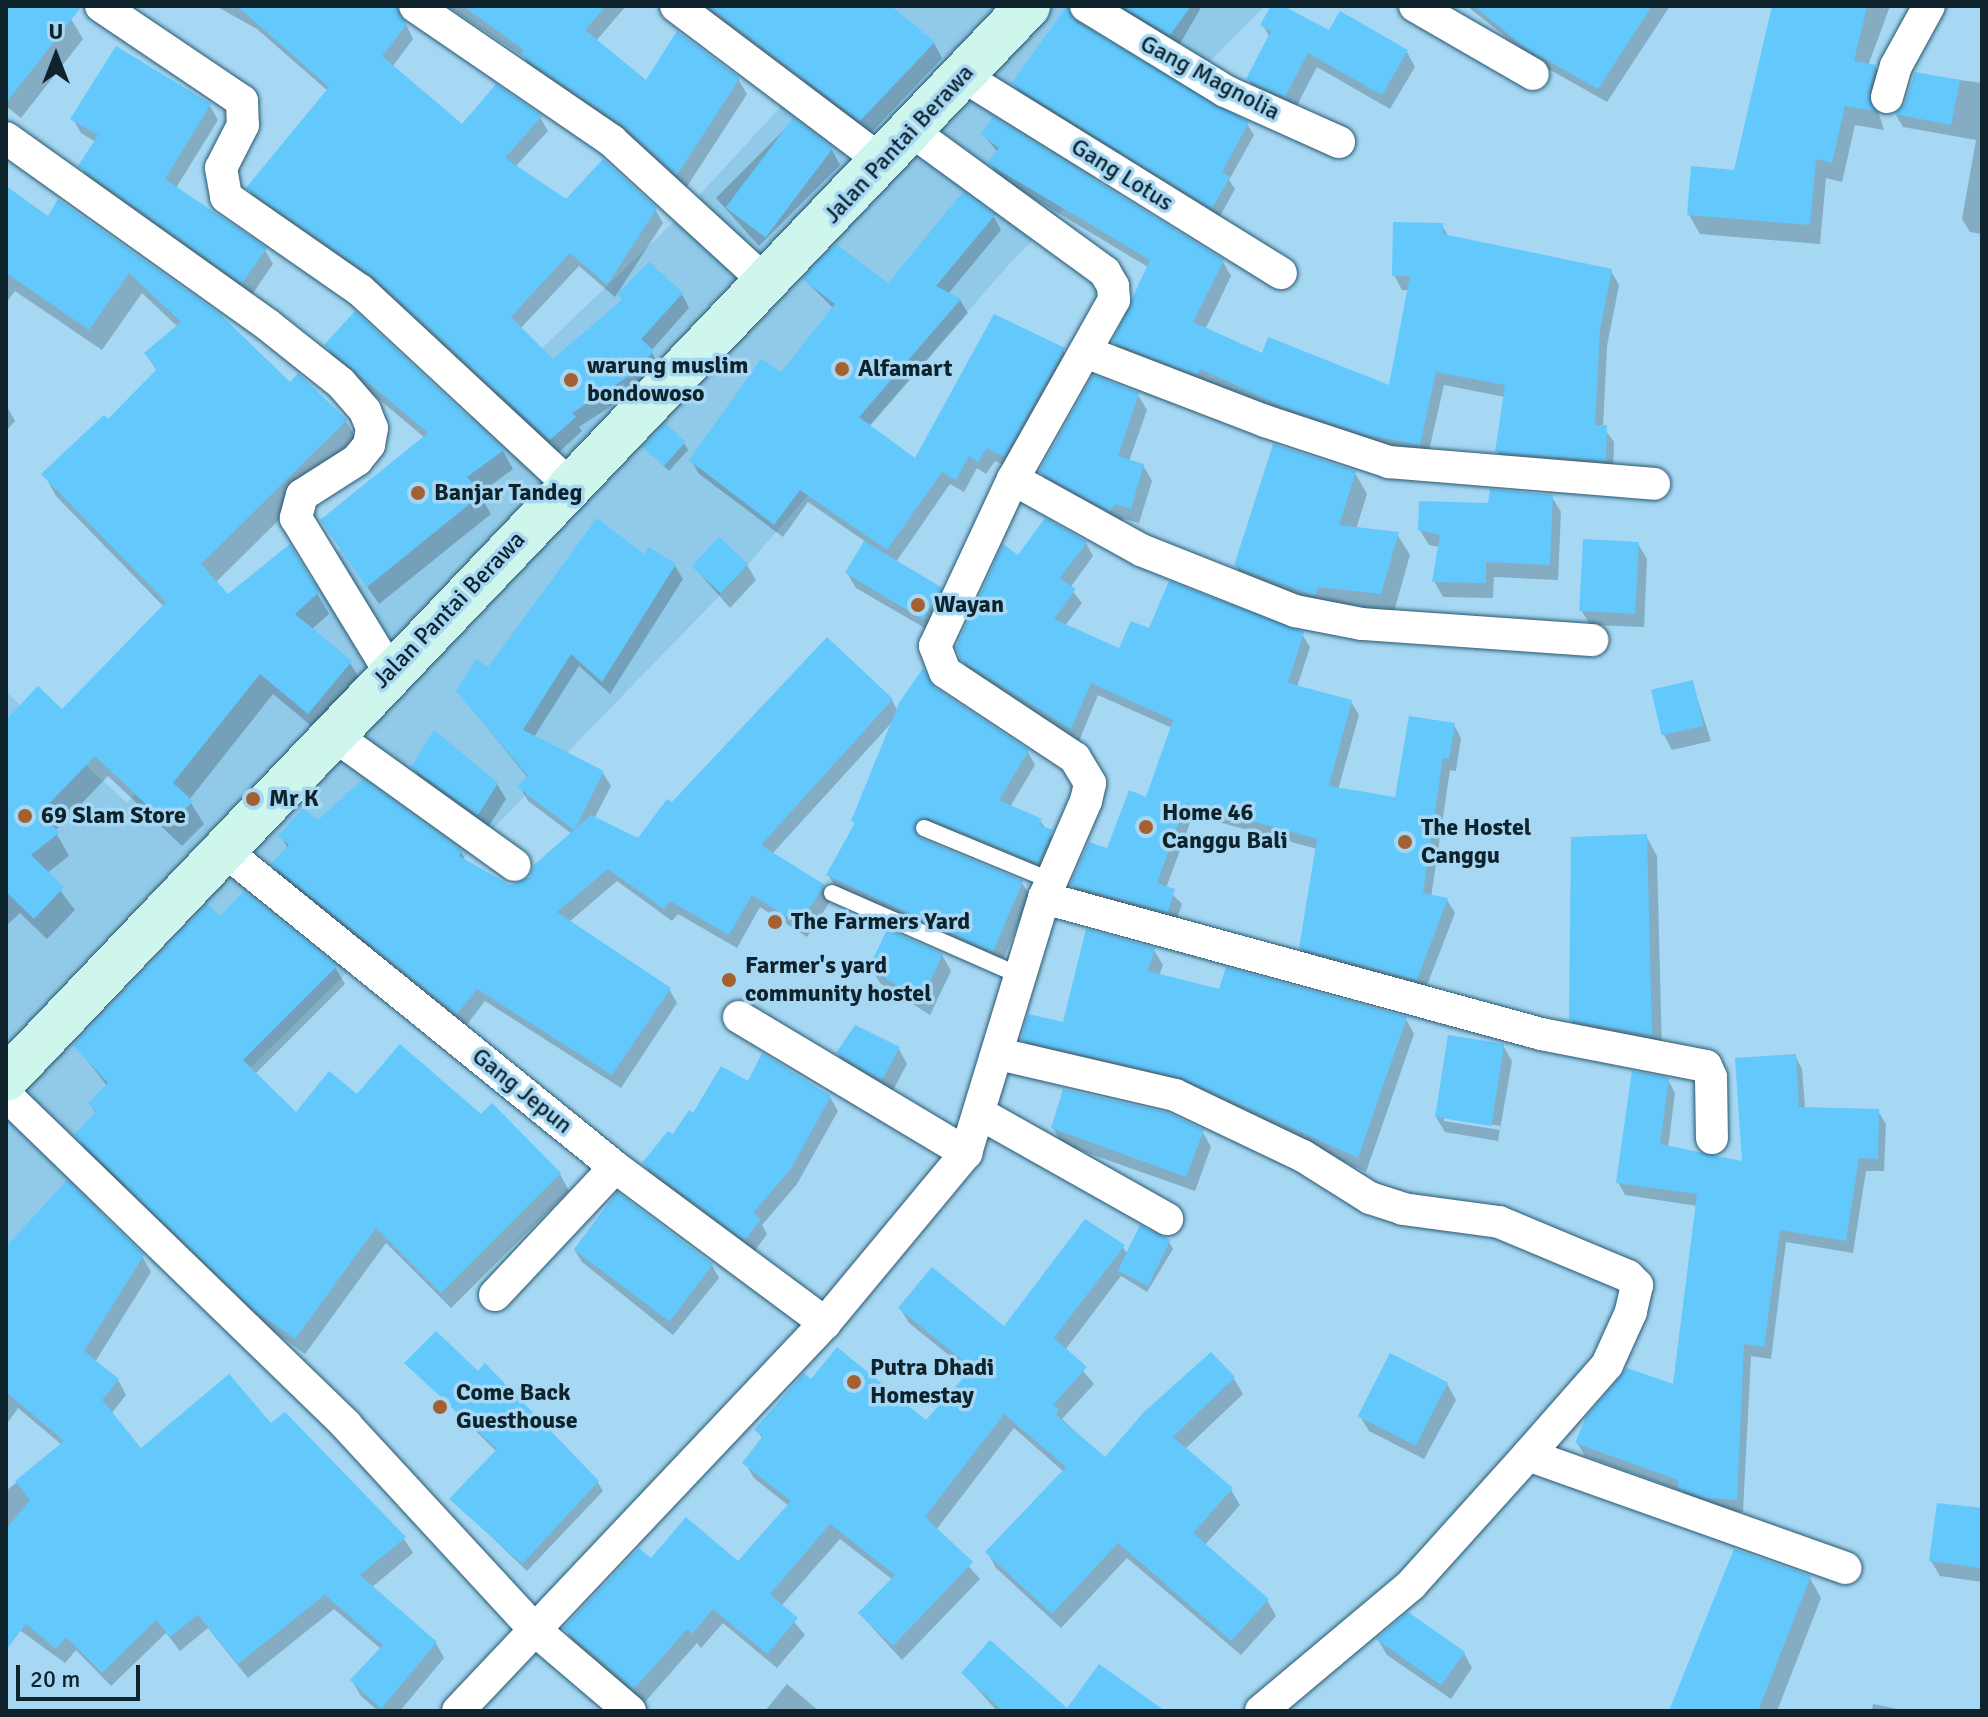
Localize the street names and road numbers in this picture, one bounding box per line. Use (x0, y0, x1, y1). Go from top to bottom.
street label: Gang Magnolia (1135, 29, 1285, 127)
street label: Jalan Pantai Berawa (818, 58, 980, 230)
street label: Gang Lotus (1066, 132, 1178, 218)
street label: Jalan Pantai Berawa (367, 526, 531, 694)
street label: Gang Jepun (466, 1042, 578, 1140)

